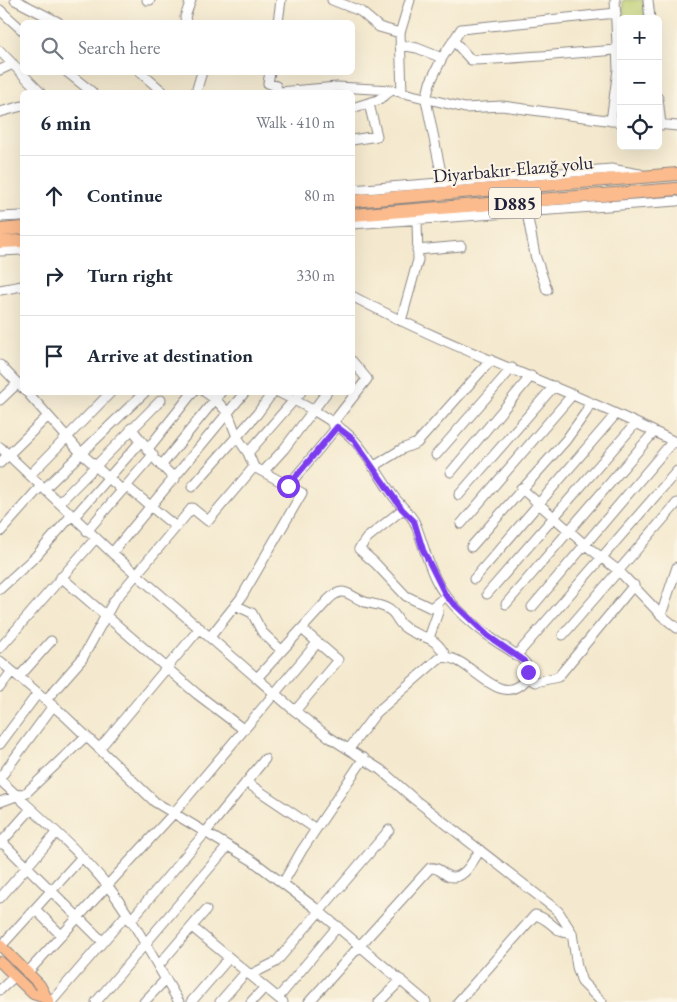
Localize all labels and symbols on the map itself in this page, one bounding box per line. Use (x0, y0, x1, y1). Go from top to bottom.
street label: Diyarbakır-Elazığ yolu (432, 150, 594, 188)
road number: D885 (489, 188, 541, 218)
route start (277, 475, 300, 498)
route end (517, 661, 540, 684)

